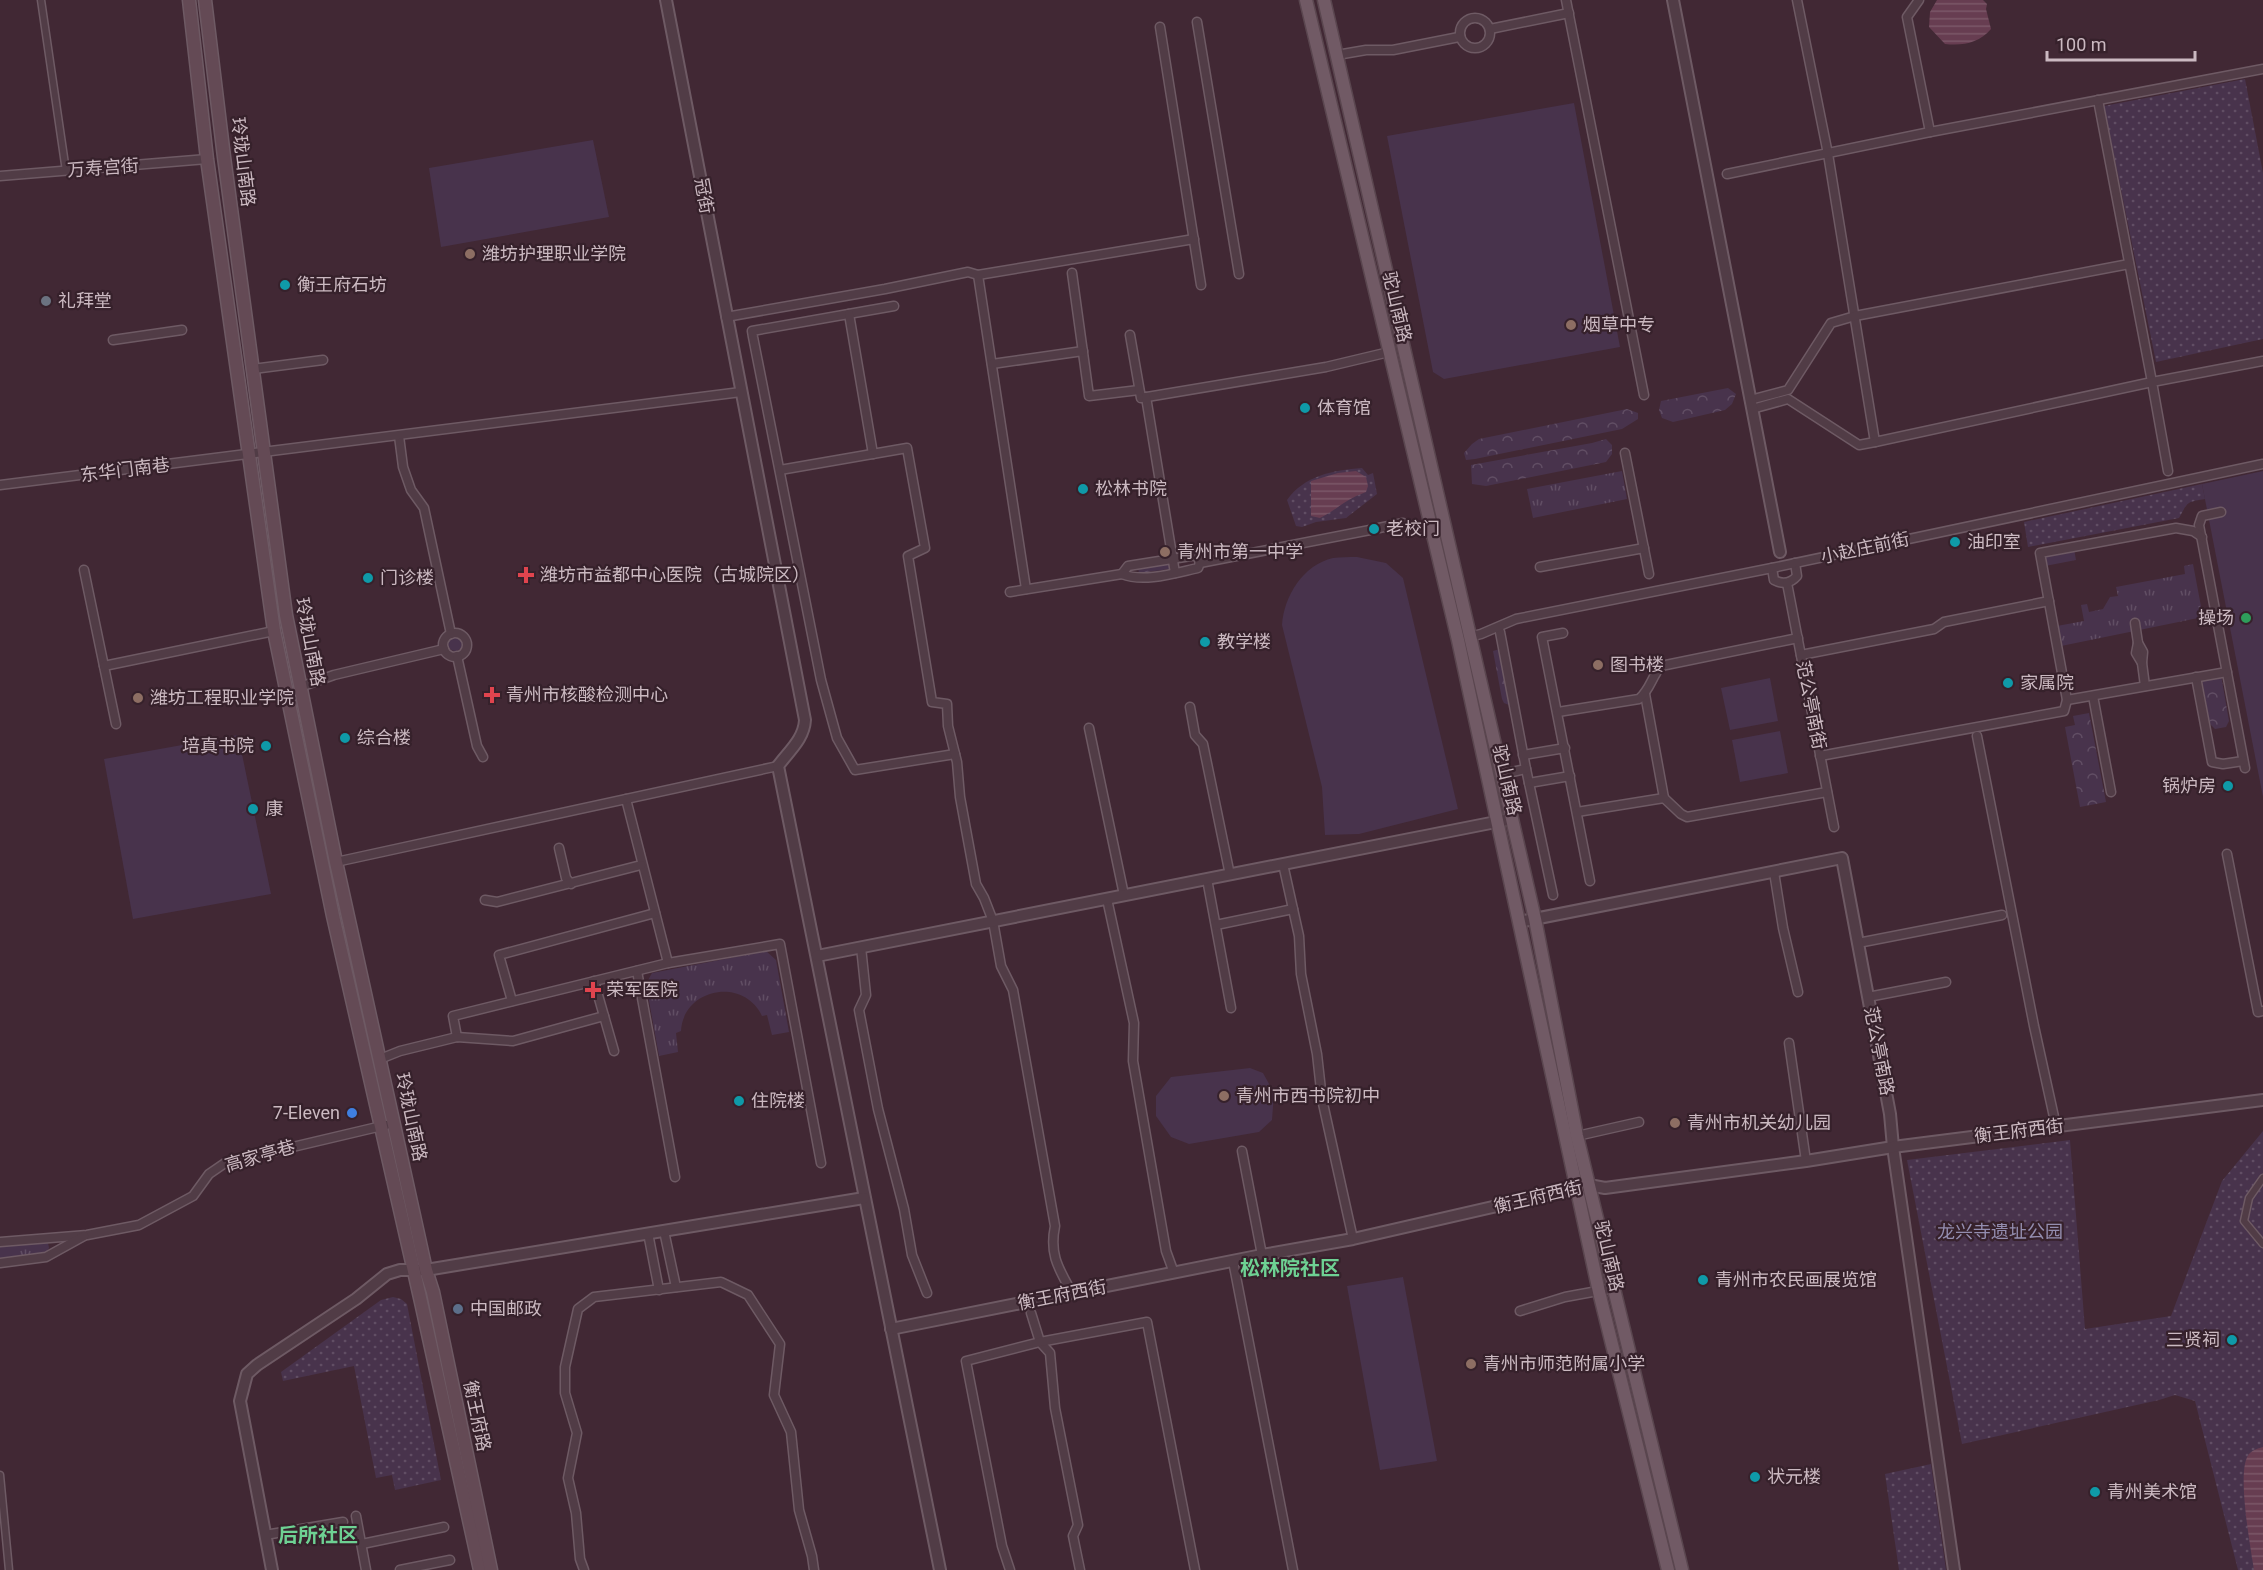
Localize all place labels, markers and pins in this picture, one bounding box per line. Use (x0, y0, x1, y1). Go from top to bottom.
place label: 潍坊护理职业学院 (482, 243, 626, 264)
marker: 潍坊护理职业学院 (463, 247, 477, 261)
place label: 衡王府石坊 (297, 274, 387, 295)
marker: 衡王府石坊 (278, 278, 292, 292)
place label: 礼拜堂 (58, 290, 112, 311)
marker: 礼拜堂 (39, 294, 53, 308)
place label: 烟草中专 (1583, 314, 1655, 335)
marker: 烟草中专 (1564, 318, 1578, 332)
place label: 体育馆 (1317, 397, 1371, 418)
marker: 体育馆 (1298, 401, 1312, 415)
place label: 松林书院 (1095, 478, 1167, 499)
marker: 松林书院 (1076, 482, 1090, 496)
place label: 老校门 (1386, 518, 1440, 539)
marker: 老校门 (1367, 522, 1381, 536)
place label: 油印室 (1967, 531, 2021, 552)
marker: 油印室 (1948, 535, 1962, 549)
place label: 青州市第一中学 (1177, 541, 1303, 562)
marker: 青州市第一中学 (1158, 545, 1172, 559)
place label: 潍坊市益都中心医院（古城院区） (540, 564, 810, 585)
marker: 潍坊市益都中心医院（古城院区） (517, 566, 535, 584)
place label: 门诊楼 (380, 567, 434, 588)
marker: 门诊楼 (361, 571, 375, 585)
place label: 操场 (2198, 607, 2234, 628)
marker: 操场 (2239, 611, 2253, 625)
place label: 教学楼 (1217, 631, 1271, 652)
marker: 教学楼 (1198, 635, 1212, 649)
place label: 图书楼 (1610, 654, 1664, 675)
marker: 图书楼 (1591, 658, 1605, 672)
place label: 家属院 (2020, 672, 2074, 693)
marker: 家属院 (2001, 676, 2015, 690)
place label: 青州市核酸检测中心 (506, 684, 668, 705)
marker: 青州市核酸检测中心 (483, 686, 501, 704)
place label: 潍坊工程职业学院 (150, 687, 294, 708)
marker: 潍坊工程职业学院 (131, 691, 145, 705)
place label: 综合楼 (357, 727, 411, 748)
marker: 综合楼 (338, 731, 352, 745)
place label: 培真书院 (182, 735, 254, 756)
marker: 培真书院 (259, 739, 273, 753)
place label: 锅炉房 (2162, 775, 2216, 796)
marker: 锅炉房 (2221, 779, 2235, 793)
place label: 康 (265, 798, 283, 819)
marker: 康 (246, 802, 260, 816)
place label: 荣军医院 (606, 979, 678, 1000)
marker: 荣军医院 (584, 981, 602, 999)
place label: 青州市西书院初中 (1236, 1085, 1380, 1106)
marker: 青州市西书院初中 (1217, 1089, 1231, 1103)
place label: 住院楼 (751, 1090, 805, 1111)
marker: 住院楼 (732, 1094, 746, 1108)
place label: 7-Eleven (273, 1102, 340, 1123)
marker: 7-Eleven (345, 1106, 359, 1120)
place label: 青州市机关幼儿园 (1687, 1112, 1831, 1133)
marker: 青州市机关幼儿园 (1668, 1116, 1682, 1130)
place label: 青州市农民画展览馆 (1715, 1269, 1877, 1290)
marker: 青州市农民画展览馆 (1696, 1273, 1710, 1287)
place label: 中国邮政 (470, 1298, 542, 1319)
marker: 中国邮政 (451, 1302, 465, 1316)
place label: 三贤祠 (2166, 1329, 2220, 1350)
marker: 三贤祠 (2225, 1333, 2239, 1347)
place label: 青州市师范附属小学 (1483, 1353, 1645, 1374)
marker: 青州市师范附属小学 (1464, 1357, 1478, 1371)
place label: 状元楼 (1767, 1466, 1821, 1487)
marker: 状元楼 (1748, 1470, 1762, 1484)
place label: 青州美术馆 (2107, 1481, 2197, 1502)
marker: 青州美术馆 (2088, 1485, 2102, 1499)

